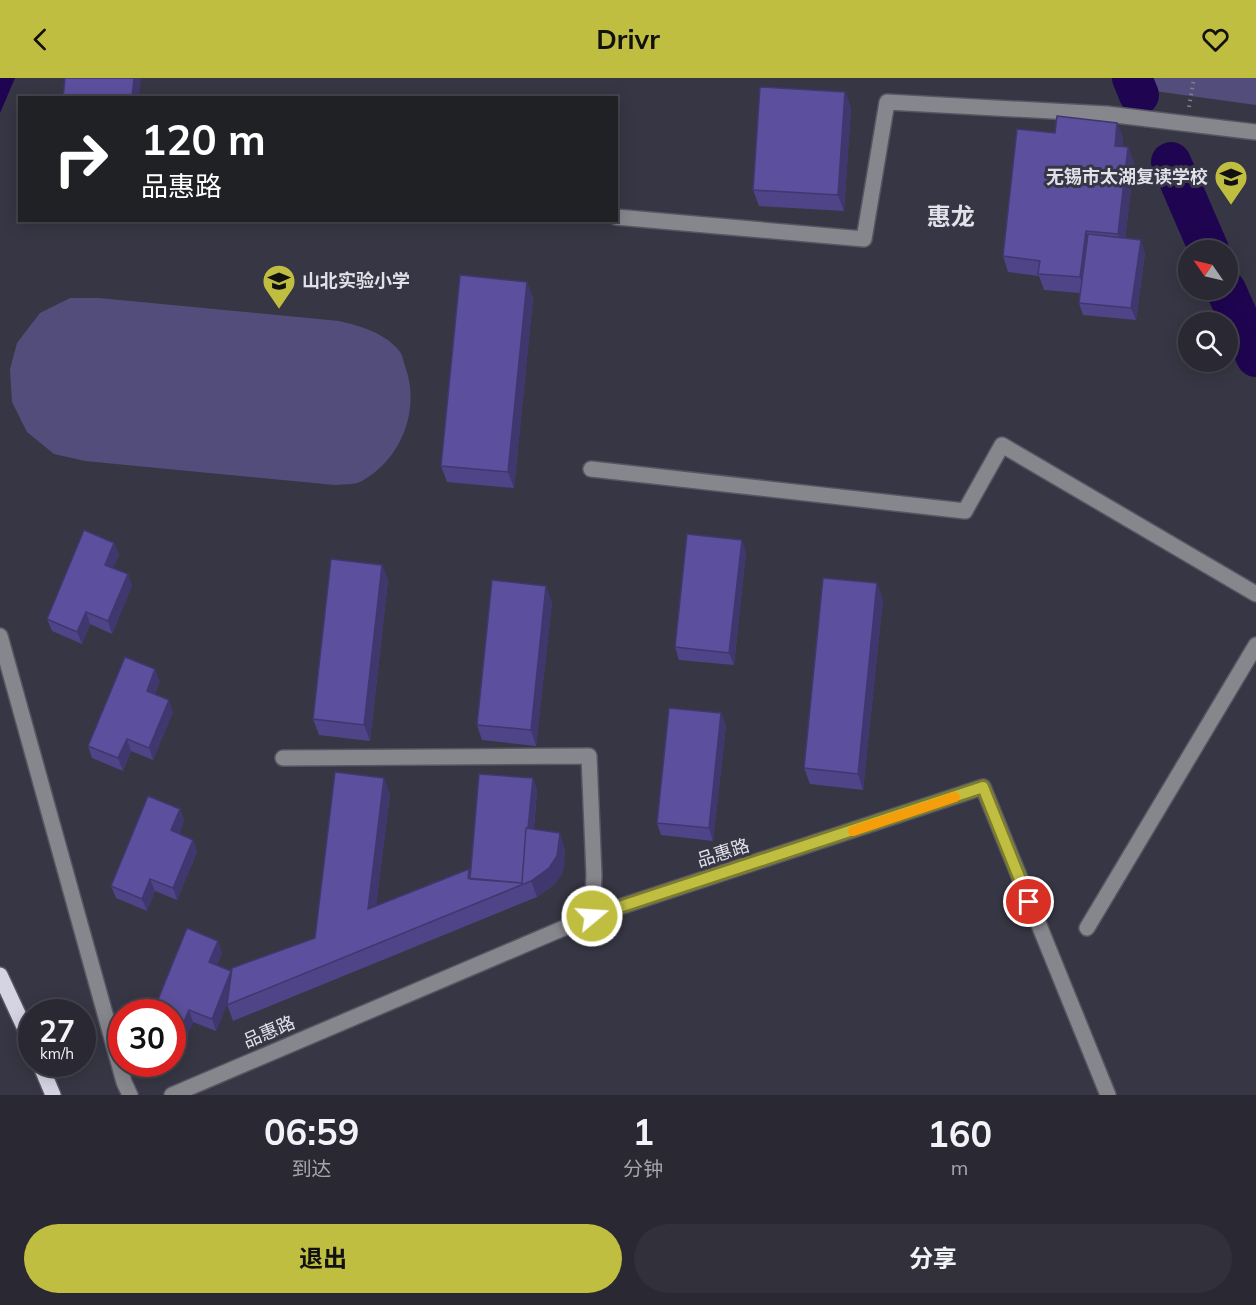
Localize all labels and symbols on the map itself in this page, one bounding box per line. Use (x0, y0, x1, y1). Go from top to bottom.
school or university icon: 无锡市太湖复读学校 (1213, 159, 1249, 206)
place label: 无锡市太湖复读学校 (1046, 165, 1208, 188)
district label: 惠龙 (927, 201, 975, 231)
north arrow (1178, 240, 1238, 300)
school or university icon: 山北实验小学 (261, 263, 297, 310)
place label: 山北实验小学 (302, 269, 410, 292)
street label: 品惠路 (694, 833, 752, 872)
pin (1003, 876, 1054, 927)
position arrow (560, 884, 624, 948)
speed limit sign: 30 (108, 999, 186, 1077)
street label: 品惠路 (239, 1010, 298, 1053)

